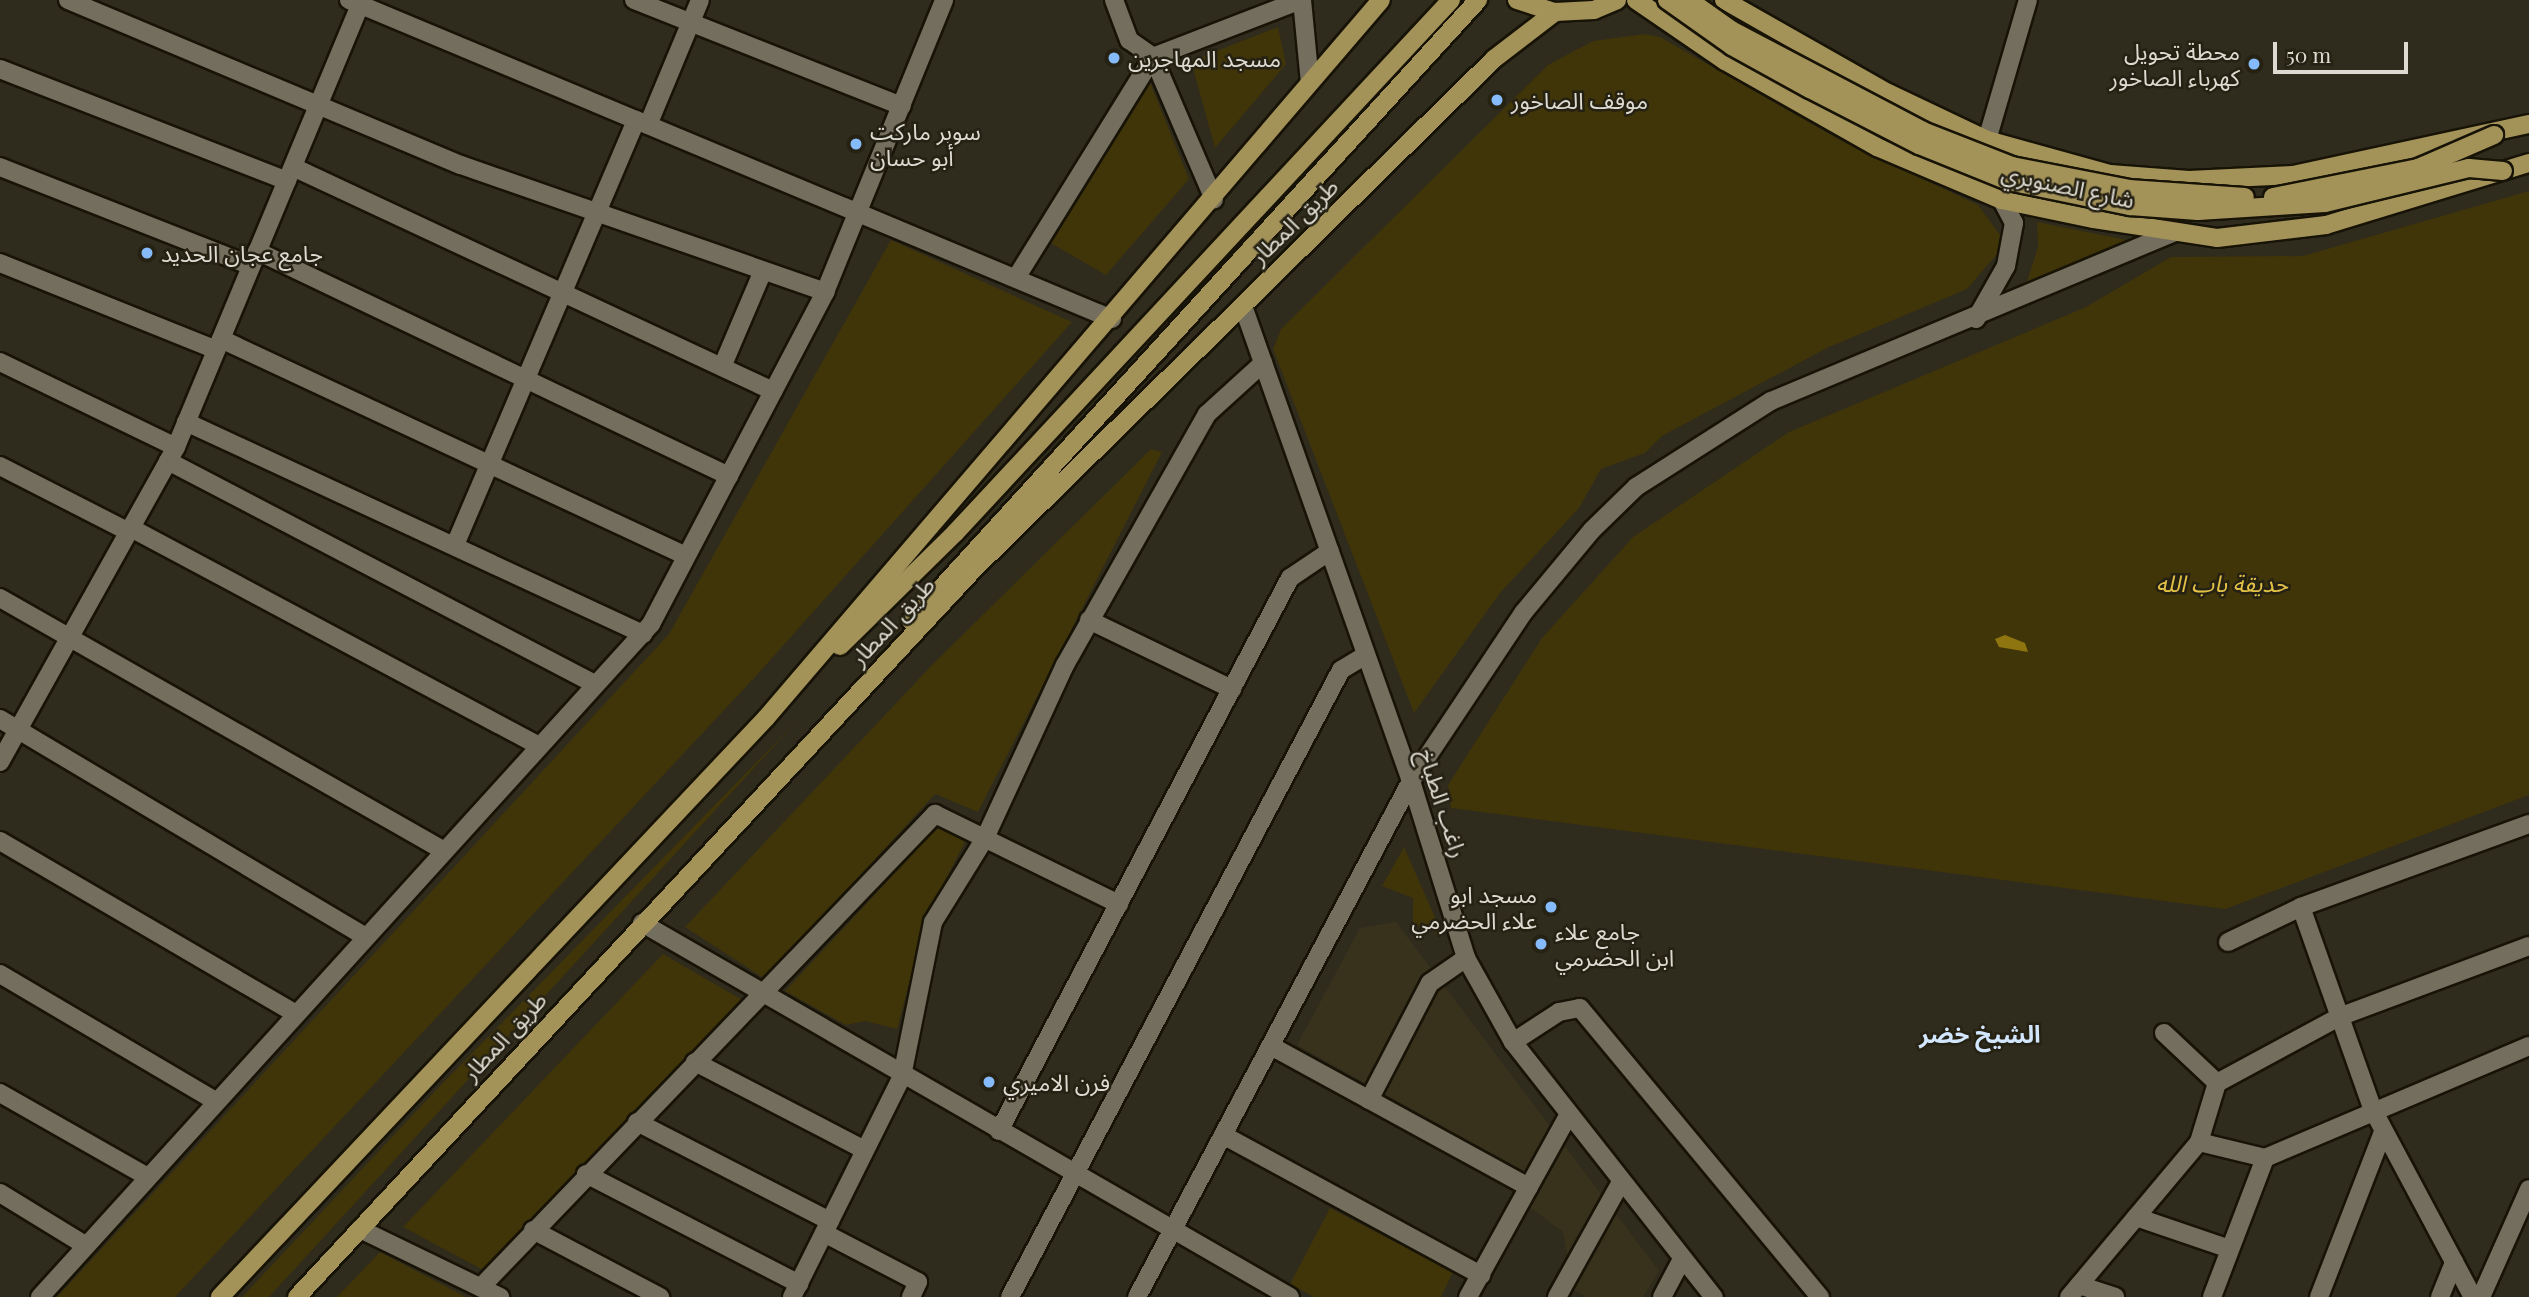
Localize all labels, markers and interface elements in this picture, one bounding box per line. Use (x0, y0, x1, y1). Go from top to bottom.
scale bar (2277, 28, 2412, 72)
place label: محطة تحويل كهرباء الصاخور (2110, 37, 2240, 91)
text: 50 m (2286, 40, 2331, 68)
place label: مسجد المهاجرين (1128, 44, 1281, 72)
marker: مسجد المهاجرين (1106, 50, 1122, 66)
marker: محطة تحويل كهرباء الصاخور (2246, 56, 2262, 72)
place label: موقف الصاخور (1511, 86, 1648, 114)
marker: موقف الصاخور (1489, 92, 1505, 108)
place label: سوبر ماركت أبو حسان (870, 117, 981, 171)
marker: سوبر ماركت أبو حسان (848, 136, 864, 152)
street label: شارع الصنوبري (1999, 158, 2137, 214)
street label: طريق المطار (1244, 172, 1344, 270)
place label: جامع عجان الحديد (161, 239, 323, 267)
marker: جامع عجان الحديد (139, 245, 155, 261)
park label: حديقة باب الله (2156, 569, 2288, 597)
street label: طريق المطار (844, 571, 940, 671)
street label: راغب الطباخ (1412, 745, 1474, 861)
place label: مسجد ابو علاء الحضرمي (1411, 880, 1537, 934)
marker: مسجد ابو علاء الحضرمي (1543, 899, 1559, 915)
place label: جامع علاء ابن الحضرمي (1555, 917, 1674, 971)
marker: جامع علاء ابن الحضرمي (1533, 936, 1549, 952)
street label: طريق المطار (456, 986, 552, 1086)
district label: الشيخ خضر (1919, 1020, 2041, 1048)
place label: فرن الاميري (1003, 1068, 1110, 1096)
marker: فرن الاميري (981, 1074, 997, 1090)

